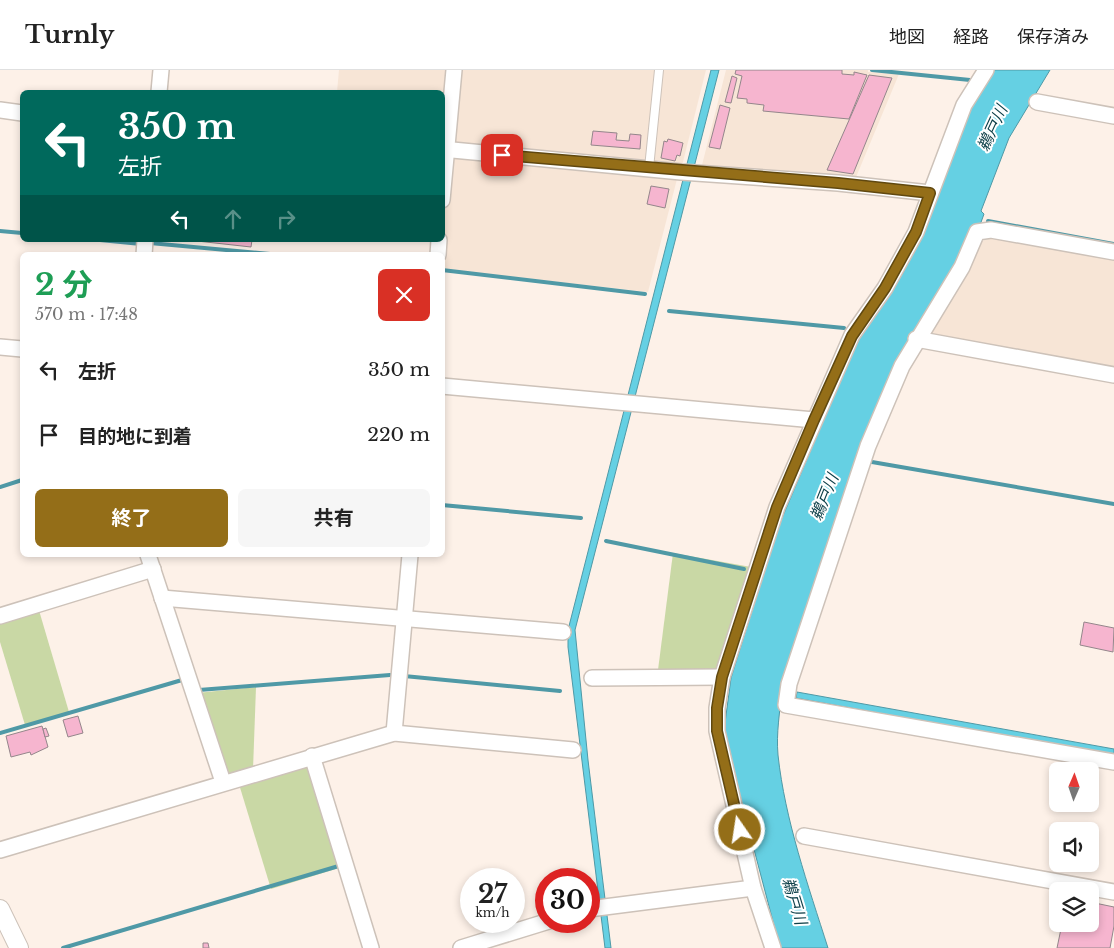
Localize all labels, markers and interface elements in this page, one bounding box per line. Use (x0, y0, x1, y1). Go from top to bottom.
text: Turnly (25, 20, 114, 49)
text: 地図 (889, 26, 925, 48)
text: 経路 (953, 26, 989, 48)
text: 保存済み (1017, 26, 1089, 48)
water label: 鵜戸川 (973, 100, 1012, 154)
text: 350 m (118, 105, 236, 148)
icon: left (35, 110, 100, 175)
pin (481, 134, 523, 176)
icon: arrive (488, 141, 516, 169)
text: 左折 (118, 153, 162, 180)
icon: left (166, 205, 194, 233)
icon: ahead (219, 205, 247, 233)
icon: right (272, 205, 300, 233)
text: 2 分 (35, 266, 93, 303)
button: close (378, 269, 430, 321)
text: 570 m · 17:48 (35, 304, 138, 324)
icon: left (35, 356, 63, 384)
text: 350 m (368, 358, 430, 381)
text: 左折 (78, 360, 116, 383)
icon: arrive (35, 421, 63, 449)
text: 220 m (367, 423, 430, 446)
text: 目的地に到着 (78, 425, 192, 448)
water label: 鵜戸川 (806, 469, 843, 523)
button: 終了 (35, 489, 228, 547)
button: 共有 (238, 489, 430, 547)
north arrow (1049, 762, 1099, 812)
map controls (1049, 762, 1099, 932)
position arrow (713, 803, 765, 855)
button: sound (1049, 822, 1099, 872)
speed limit sign: 30 (535, 868, 600, 933)
water label: 鵜戸川 (778, 875, 812, 929)
text: 27 (478, 879, 507, 910)
button: layers (1049, 882, 1099, 932)
text: km/h (475, 905, 510, 920)

